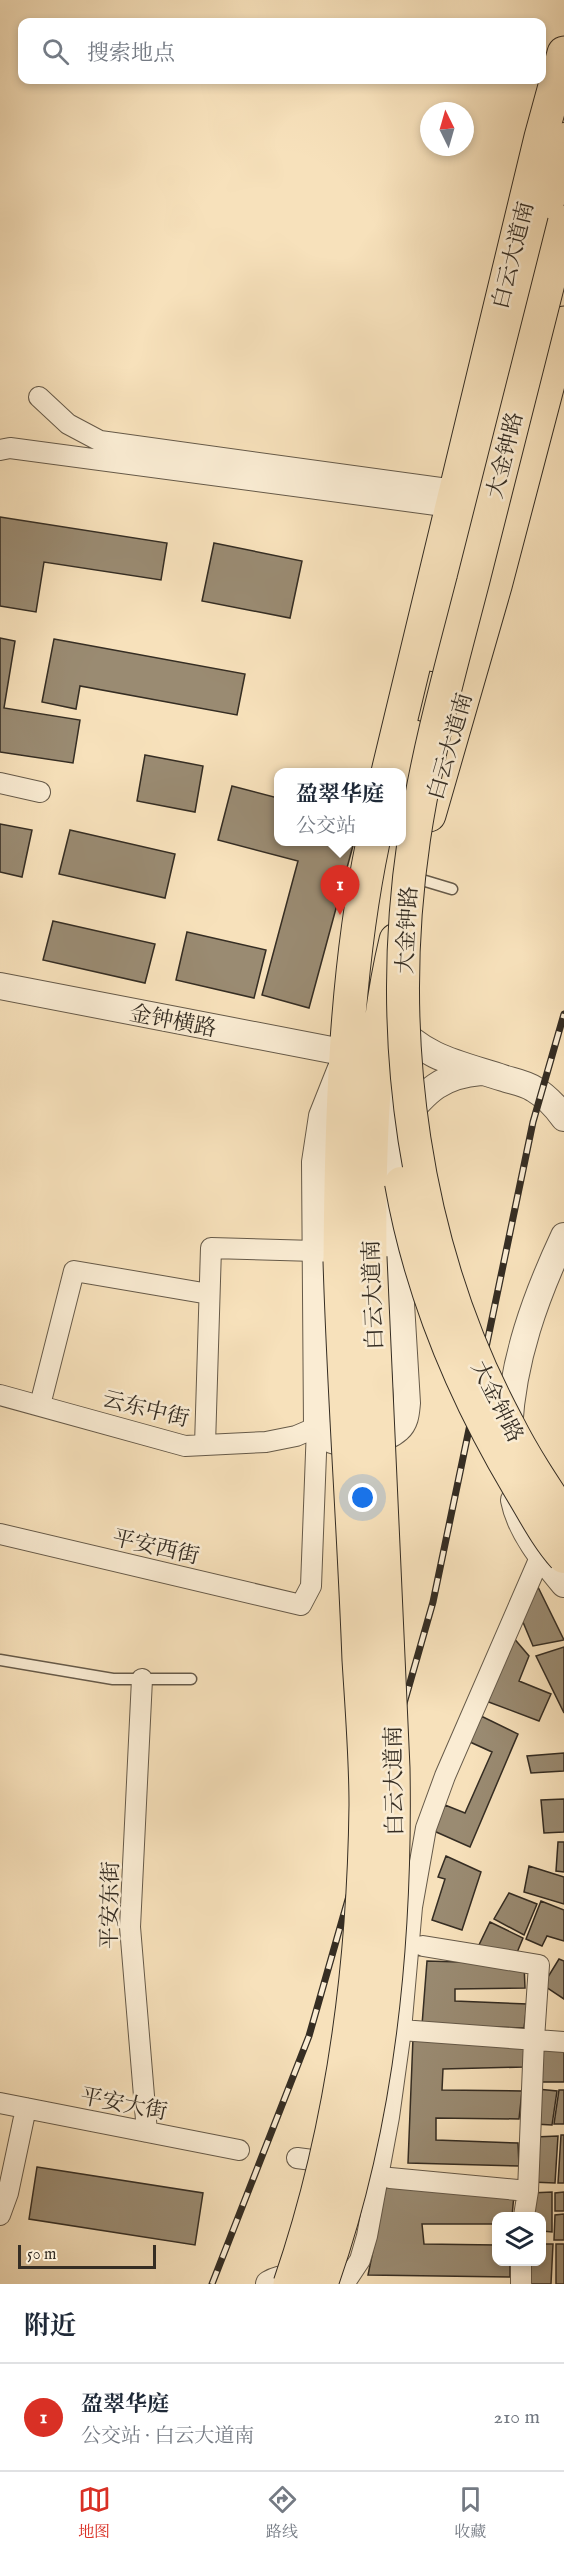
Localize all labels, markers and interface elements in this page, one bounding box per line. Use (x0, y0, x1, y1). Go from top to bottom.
search box (18, 18, 546, 84)
icon: search (39, 35, 72, 68)
text: 搜索地点 (87, 40, 175, 68)
north arrow (420, 102, 474, 156)
street label: 白云大道南 (487, 199, 541, 312)
street label: 大金钟路 (482, 409, 530, 502)
street label: 白云大道南 (422, 690, 480, 803)
popup (274, 768, 406, 846)
text: 盈翠华庭 (296, 781, 384, 809)
text: 公交站 (296, 814, 356, 839)
pin: 1 (320, 866, 360, 915)
street label: 大金钟路 (392, 885, 424, 975)
street label: 金钟横路 (127, 1000, 218, 1044)
street label: 白云大道南 (358, 1239, 390, 1350)
street label: 大金钟路 (464, 1356, 529, 1447)
street label: 云东中街 (99, 1386, 192, 1434)
your location (348, 1483, 377, 1512)
street label: 平安西街 (110, 1524, 202, 1571)
street label: 白云大道南 (380, 1726, 410, 1836)
street label: 平安东街 (96, 1861, 126, 1949)
street label: 平安大街 (78, 2083, 169, 2127)
map controls (492, 2212, 546, 2266)
button: layers (492, 2212, 546, 2266)
scale bar (18, 2242, 156, 2270)
text: 50 m (27, 2245, 56, 2265)
text: 附近 (24, 2310, 76, 2343)
text: 盈翠华庭 (81, 2391, 169, 2419)
text: 1 (40, 2405, 47, 2430)
text: 210 m (494, 2405, 540, 2430)
text: 公交站 · 白云大道南 (81, 2424, 254, 2449)
tab: 地图 (78, 2483, 111, 2543)
tab: 路线 (266, 2483, 299, 2543)
tab: 收藏 (454, 2483, 487, 2543)

